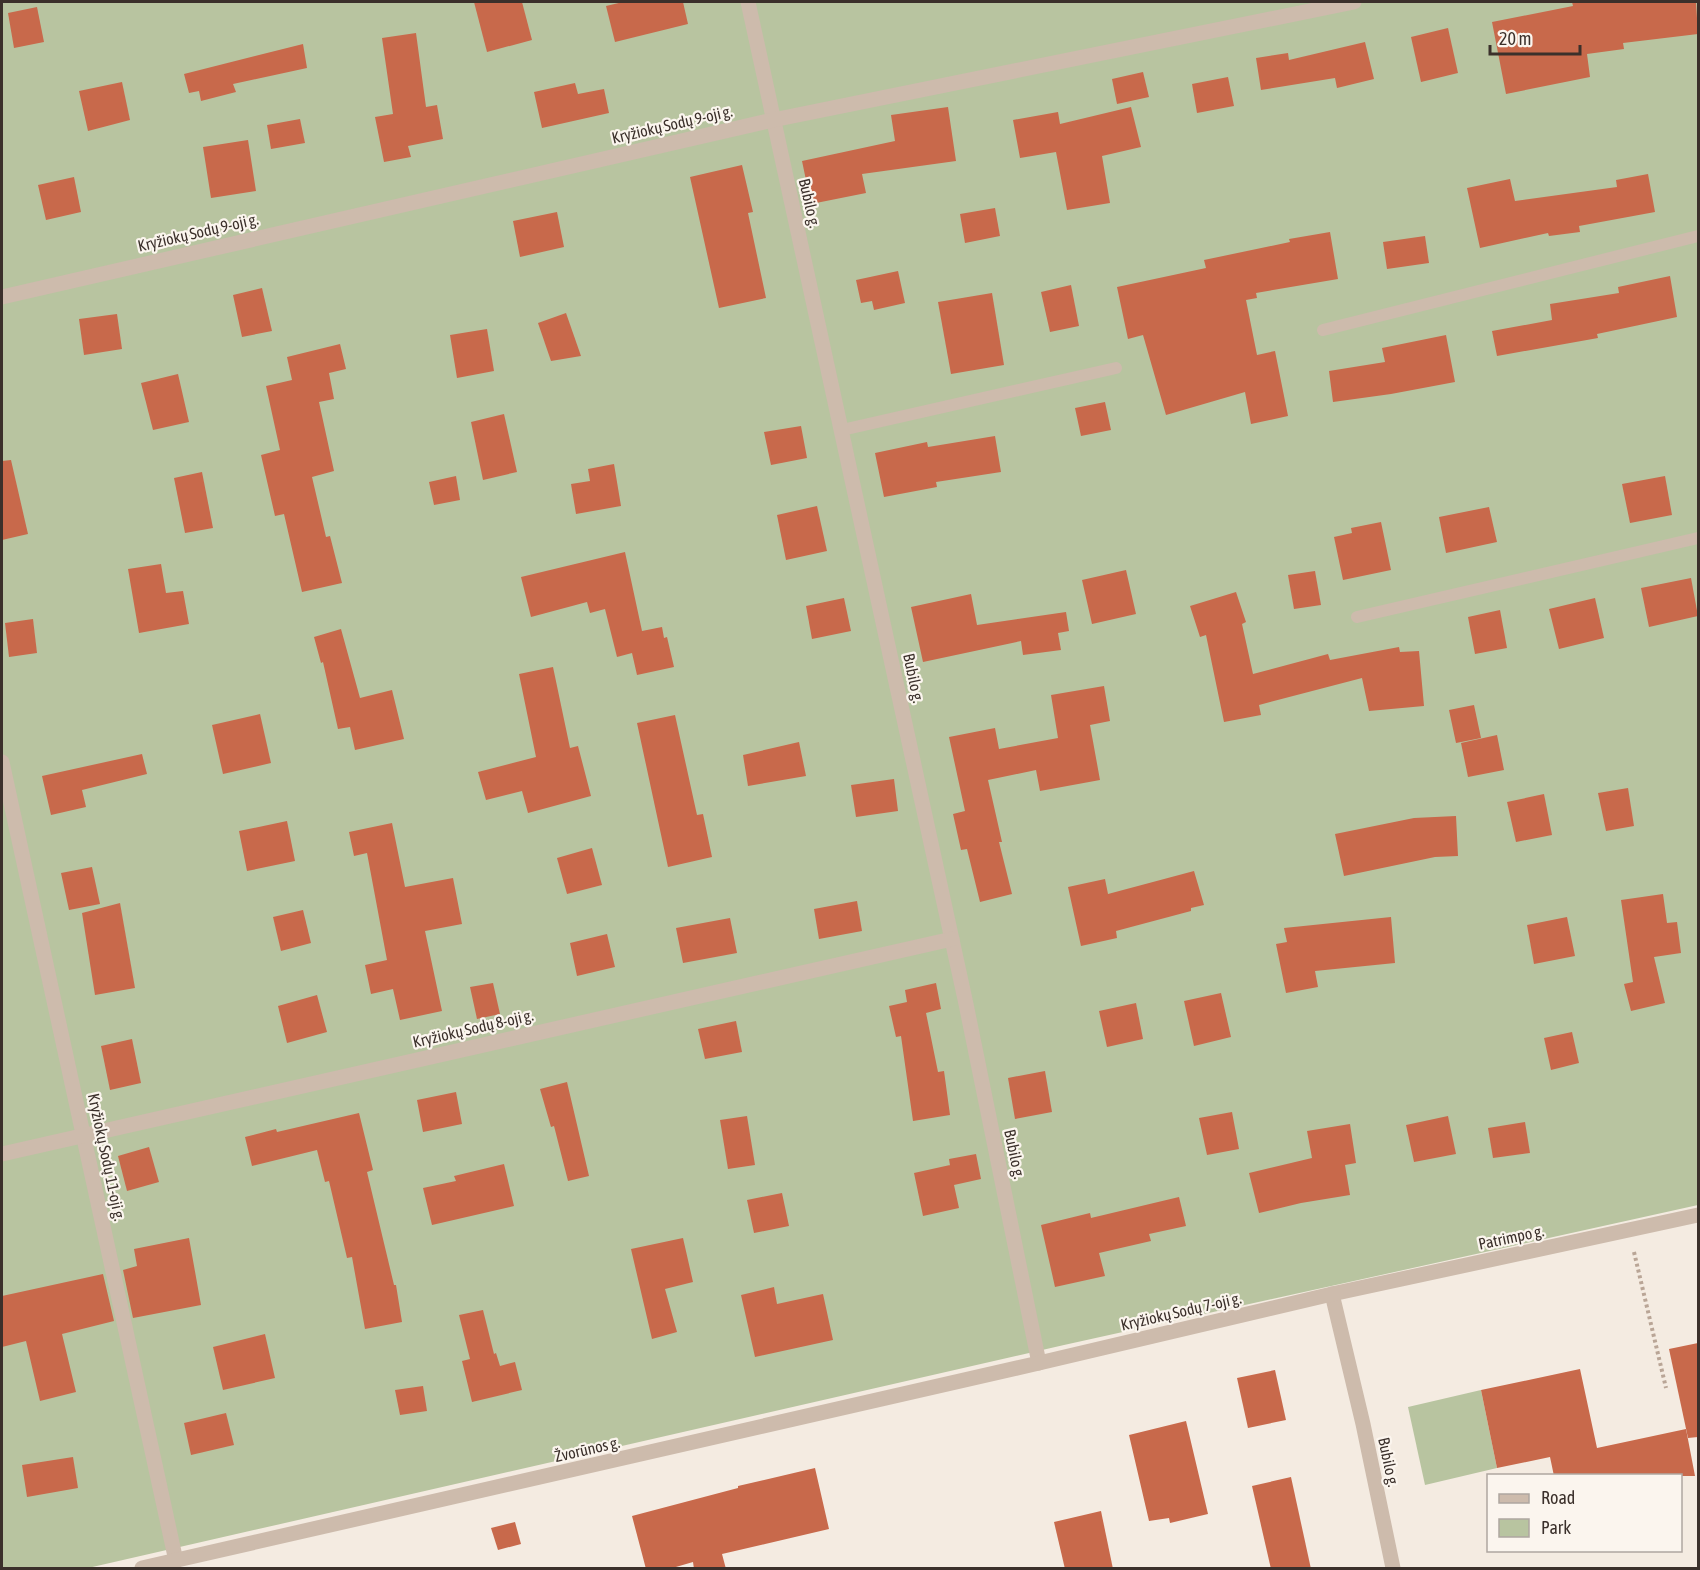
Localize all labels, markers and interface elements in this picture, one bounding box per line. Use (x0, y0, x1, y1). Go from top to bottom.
scale bar (1490, 18, 1580, 56)
text: 20 m (1499, 28, 1531, 49)
street label: Kryžiokų Sodų 9-oji g. (610, 101, 734, 148)
street label: Bubilo g. (795, 177, 824, 230)
street label: Kryžiokų Sodų 9-oji g. (136, 209, 260, 256)
street label: Bubilo g. (899, 652, 928, 705)
street label: Kryžiokų Sodų 8-oji g. (411, 1005, 535, 1052)
street label: Kryžiokų Sodų 11-oji g. (84, 1092, 129, 1223)
street label: Bubilo g. (1000, 1128, 1029, 1181)
street label: Patrimpo g. (1477, 1221, 1546, 1254)
street label: Kryžiokų Sodų 7-oji g. (1119, 1288, 1243, 1335)
street label: Žvorūnos g. (553, 1433, 622, 1466)
street label: Bubilo g. (1374, 1436, 1403, 1489)
legend (1487, 1474, 1682, 1552)
text: Road (1541, 1487, 1575, 1508)
text: Park (1541, 1517, 1571, 1538)

